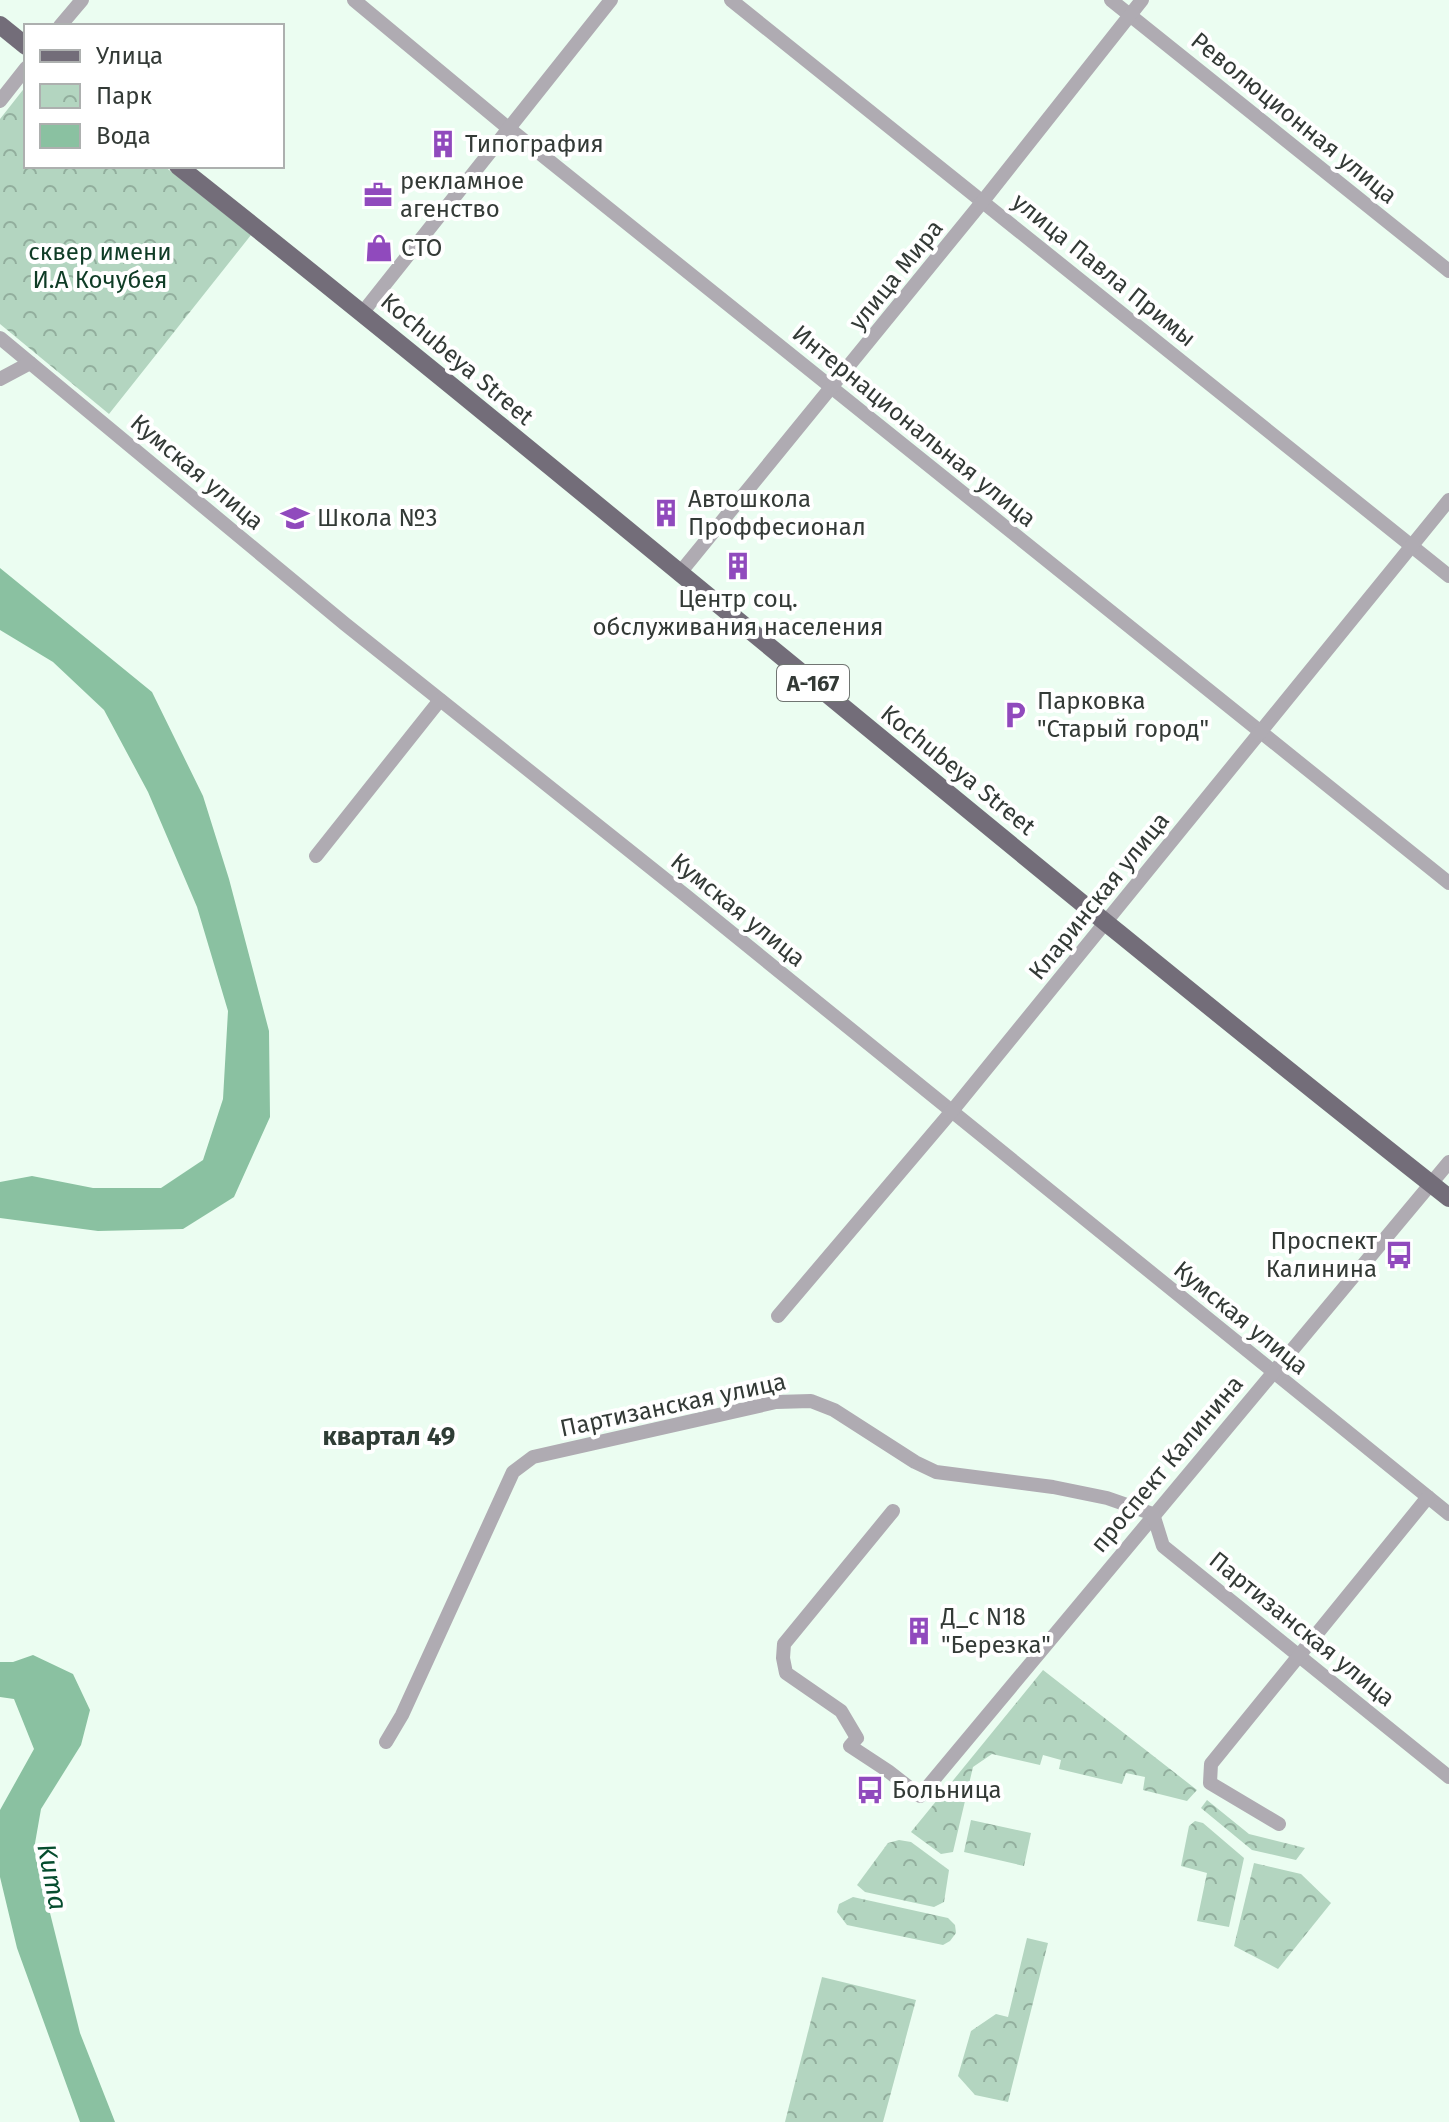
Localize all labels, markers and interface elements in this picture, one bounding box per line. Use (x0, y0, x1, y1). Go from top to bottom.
legend (24, 24, 284, 168)
street label: Революционная улица (1185, 26, 1403, 210)
text: Улица (96, 42, 163, 70)
text: Парк (96, 82, 153, 110)
text: Вода (96, 122, 151, 150)
building icon: Типография (428, 129, 458, 159)
place label: Типография (465, 130, 604, 158)
place label: рекламное агенство (400, 167, 524, 223)
office icon: рекламное агенство (363, 180, 393, 210)
street label: улица Павла Примы (1007, 188, 1201, 352)
street label: улица Мира (843, 214, 949, 336)
shop icon: СТО (364, 233, 394, 263)
place label: СТО (401, 234, 442, 262)
park label: сквер имени И.А Кочубея (28, 238, 172, 294)
street label: Kochubeya Street (375, 287, 539, 431)
street label: Интернациональная улица (787, 319, 1041, 533)
street label: Кумская улица (125, 408, 269, 536)
place label: Автошкола Проффесионал (688, 485, 866, 541)
building icon: Автошкола Проффесионал (651, 498, 681, 528)
school or university icon: Школа №3 (280, 503, 310, 533)
place label: Школа №3 (317, 504, 437, 532)
building icon: Центр соц. обслуживания населения (723, 551, 753, 581)
place label: Центр соц. обслуживания населения (592, 585, 884, 641)
road number: А-167 (777, 665, 849, 701)
place label: Парковка "Старый город" (1037, 687, 1209, 743)
street label: Kochubeya Street (875, 699, 1041, 841)
parking icon: Парковка "Старый город" (1000, 700, 1030, 730)
street label: Кларинская улица (1023, 807, 1175, 985)
street label: Кумская улица (665, 847, 811, 973)
place label: Проспект Калинина (1266, 1227, 1377, 1283)
bus stop icon: Проспект Калинина (1384, 1240, 1414, 1270)
street label: Кумская улица (1168, 1255, 1314, 1381)
street label: Партизанская улица (557, 1367, 789, 1443)
street label: проспект Калинина (1085, 1370, 1249, 1558)
district label: квартал 49 (323, 1421, 455, 1452)
street label: Партизанская улица (1204, 1546, 1400, 1712)
place label: Д_с N18 "Березка" (940, 1603, 1051, 1659)
building icon: Д_с N18 "Березка" (904, 1616, 934, 1646)
bus stop icon: Больница (855, 1775, 885, 1805)
place label: Больница (892, 1776, 1002, 1804)
water label: Kuma (30, 1841, 74, 1913)

